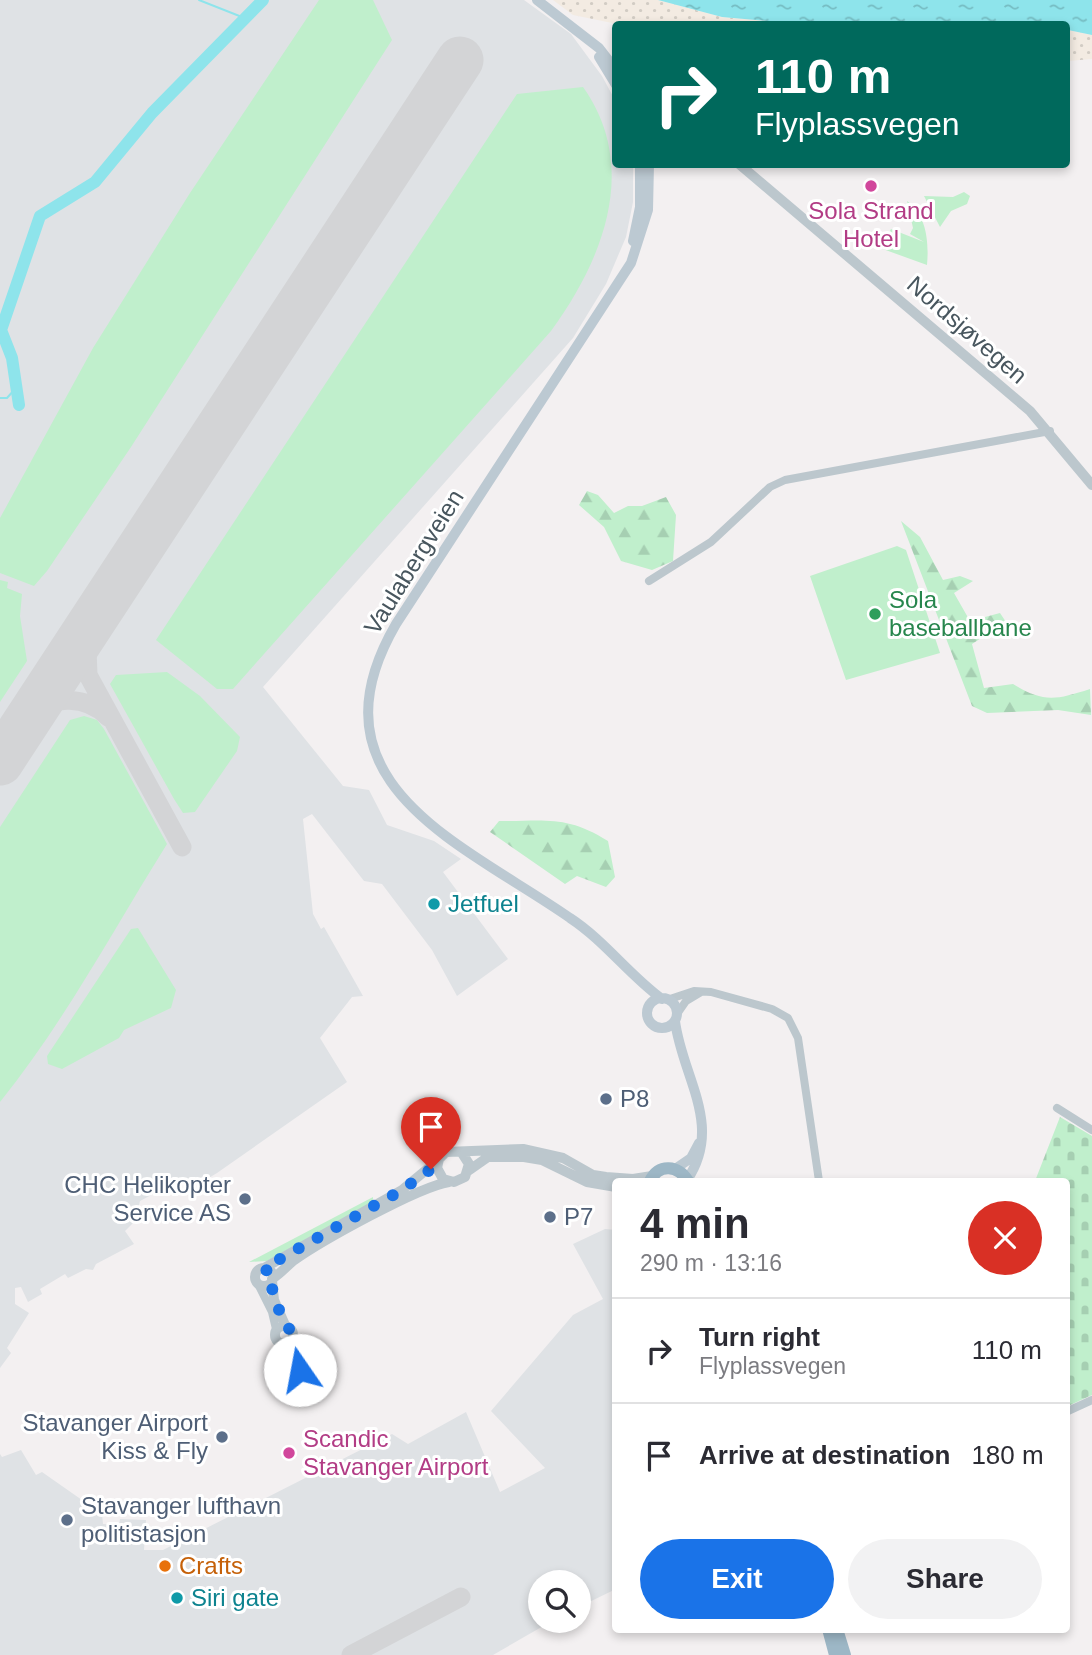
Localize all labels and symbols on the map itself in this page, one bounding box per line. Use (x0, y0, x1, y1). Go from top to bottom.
marker: Sola Strand Hotel (863, 178, 879, 194)
place label: Sola Strand Hotel (808, 197, 934, 252)
street label: Nordsjøvegen (902, 270, 1033, 389)
street label: Vaulabergveien (358, 485, 469, 639)
place label: Sola baseballbane (889, 586, 1032, 641)
marker: Sola baseballbane (867, 606, 883, 622)
place label: Jetfuel (448, 890, 519, 917)
marker: Jetfuel (426, 896, 442, 912)
place label: P8 (620, 1085, 649, 1112)
marker: P8 (598, 1091, 614, 1107)
pin (401, 1097, 461, 1169)
place label: CHC Helikopter Service AS (64, 1171, 231, 1226)
marker: CHC Helikopter Service AS (237, 1191, 253, 1207)
place label: P7 (564, 1203, 593, 1230)
marker: P7 (542, 1209, 558, 1225)
position arrow (263, 1333, 337, 1407)
place label: Stavanger Airport Kiss & Fly (23, 1409, 208, 1464)
place label: Scandic Stavanger Airport (303, 1425, 489, 1480)
marker: Stavanger Airport Kiss & Fly (214, 1429, 230, 1445)
marker: Scandic Stavanger Airport (281, 1445, 297, 1461)
place label: Stavanger lufthavn politistasjon (81, 1492, 281, 1547)
marker: Stavanger lufthavn politistasjon (59, 1512, 75, 1528)
place label: Crafts (179, 1552, 243, 1579)
marker: Crafts (157, 1558, 173, 1574)
place label: Siri gate (191, 1584, 279, 1611)
marker: Siri gate (169, 1590, 185, 1606)

